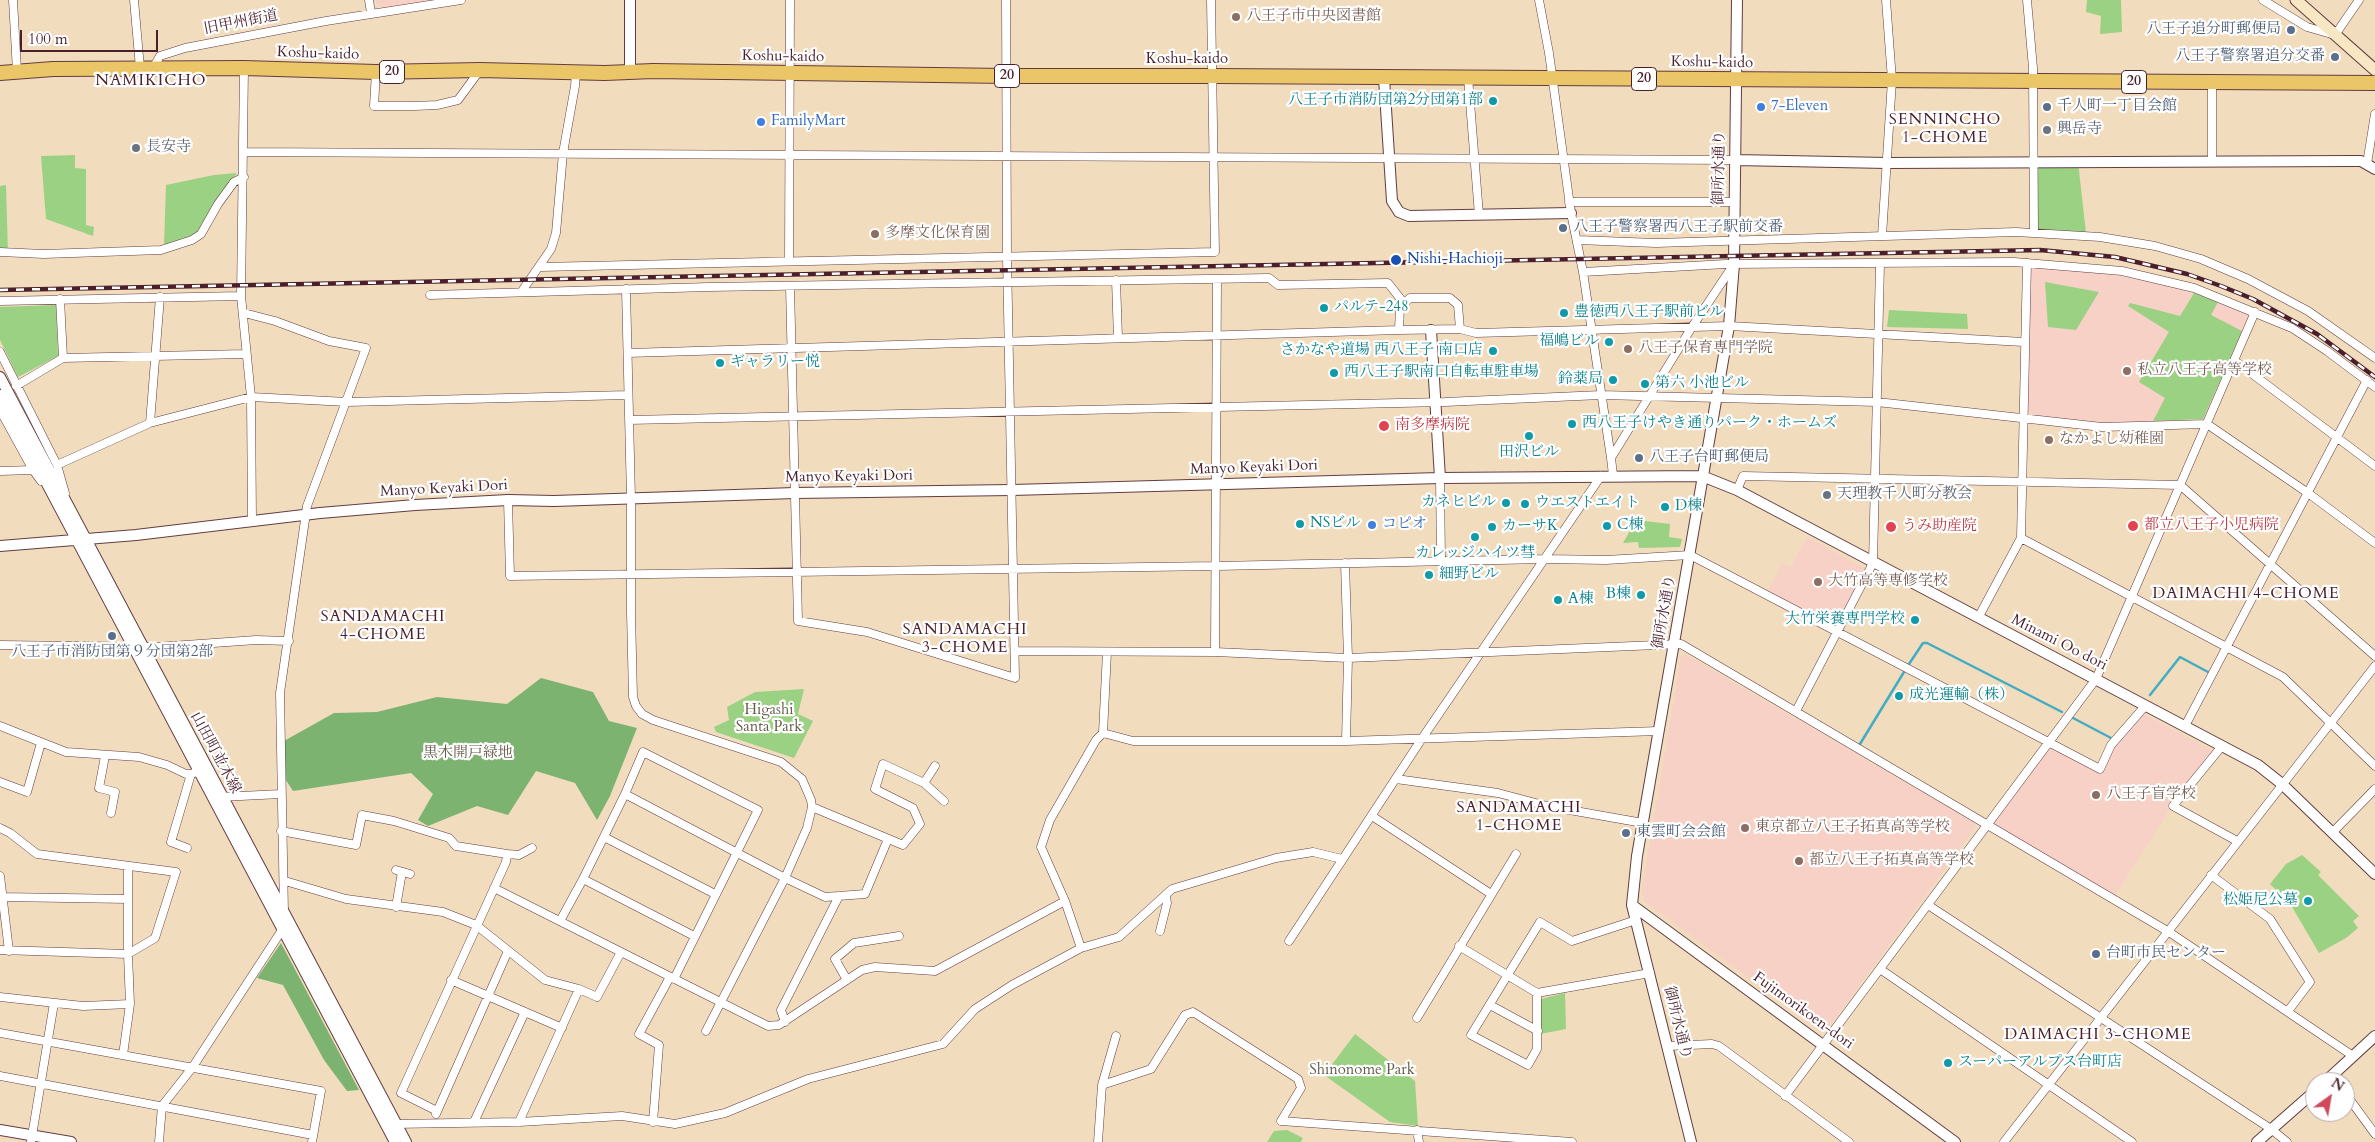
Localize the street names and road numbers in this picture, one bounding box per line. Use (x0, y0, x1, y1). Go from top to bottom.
street label: 旧甲州街道 (202, 7, 280, 39)
street label: Koshu-kaido (277, 44, 359, 64)
street label: Koshu-kaido (742, 47, 824, 67)
street label: Koshu-kaido (1146, 51, 1228, 69)
street label: Koshu-kaido (1671, 53, 1753, 73)
road number: 20 (380, 61, 404, 84)
road number: 20 (994, 64, 1020, 88)
road number: 20 (1632, 68, 1656, 90)
road number: 20 (2122, 70, 2146, 94)
street label: 御所水通り (1710, 130, 1730, 206)
street label: Manyo Keyaki Dori (1190, 457, 1318, 479)
street label: Manyo Keyaki Dori (785, 467, 913, 487)
street label: Manyo Keyaki Dori (380, 477, 508, 501)
street label: 御所水通り (1650, 574, 1680, 650)
street label: Minami Oo dori (2008, 611, 2110, 675)
street label: 山田町並木線 (186, 709, 244, 797)
street label: Fujimorikoen-dori (1749, 969, 1857, 1053)
street label: 御所水通り (1659, 984, 1695, 1062)

